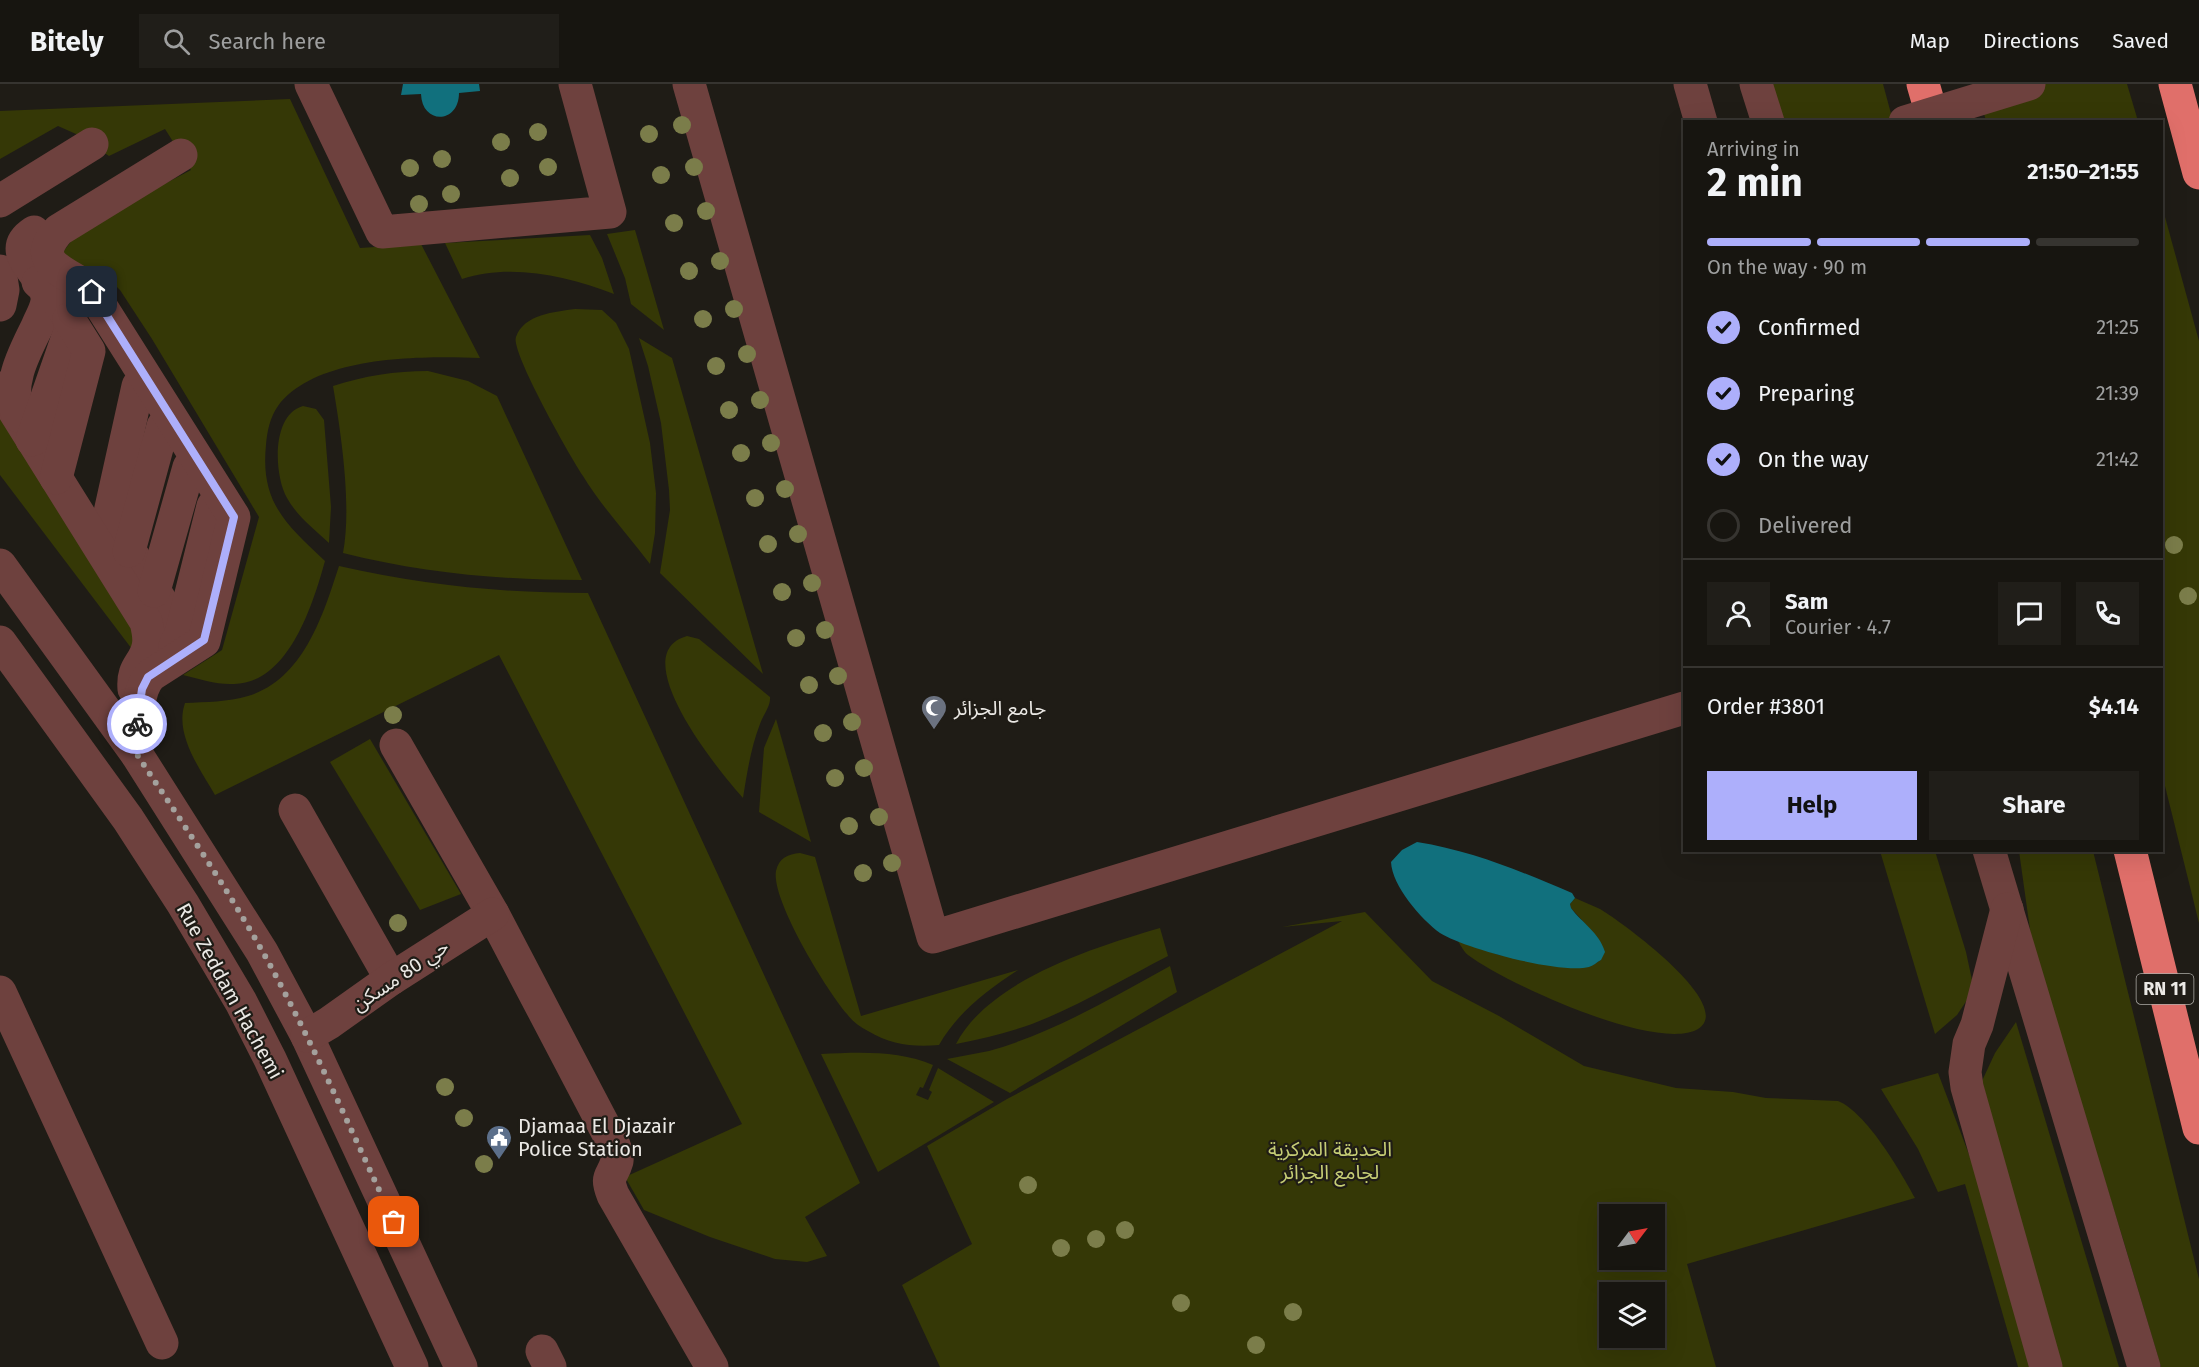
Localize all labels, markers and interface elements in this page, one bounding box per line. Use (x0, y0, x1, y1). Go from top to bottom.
search box (139, 14, 559, 68)
text: Bitely (30, 25, 103, 58)
icon: search (160, 25, 193, 58)
text: Search here (208, 28, 326, 55)
text: Map (1910, 28, 1950, 54)
text: Directions (1983, 28, 2079, 54)
text: Saved (2112, 28, 2169, 54)
text: Arriving in (1707, 137, 1800, 161)
text: 21:50–21:55 (2027, 158, 2139, 185)
text: 2 min (1707, 160, 1803, 206)
text: On the way · 90 m (1707, 255, 1867, 279)
pin (66, 266, 117, 317)
icon: home (75, 275, 108, 308)
icon: check (1707, 311, 1740, 344)
text: Confirmed (1758, 314, 1861, 341)
text: 21:25 (2096, 315, 2139, 339)
icon: check (1707, 377, 1740, 410)
text: Preparing (1758, 380, 1854, 407)
text: 21:39 (2096, 381, 2139, 405)
icon: check (1707, 443, 1740, 476)
text: On the way (1758, 446, 1869, 473)
text: 21:42 (2096, 447, 2139, 471)
text: Delivered (1758, 512, 1853, 539)
button: person (1707, 582, 1770, 645)
button: chat (1998, 582, 2061, 645)
button: phone (2076, 582, 2139, 645)
text: Sam (1785, 588, 1828, 615)
text: Courier · 4.7 (1785, 615, 1891, 639)
mosque icon: جامع الجزائر (919, 693, 949, 731)
text: Order #3801 (1707, 693, 1825, 720)
text: $4.14 (2089, 693, 2139, 720)
courier (107, 694, 167, 754)
place label: جامع الجزائر (953, 696, 1046, 723)
icon: bike (121, 708, 154, 741)
button: Help (1707, 771, 1917, 840)
button: Share (1929, 771, 2139, 840)
street label: Rue Zeddam Hachemi (172, 899, 288, 1083)
street label: حي 80 مسكن (347, 934, 455, 1019)
road number: RN 11 (2136, 974, 2194, 1004)
place label: Djamaa El Djazair Police Station (518, 1114, 675, 1161)
public building icon: Djamaa El Djazair Police Station (484, 1123, 514, 1161)
park label: الحديقة المركزية لجامع الجزائر (1268, 1137, 1392, 1187)
pin (368, 1196, 419, 1247)
north arrow (1599, 1204, 1665, 1270)
map controls (1599, 1204, 1665, 1348)
icon: bag (377, 1205, 410, 1238)
button: layers (1599, 1282, 1665, 1348)

